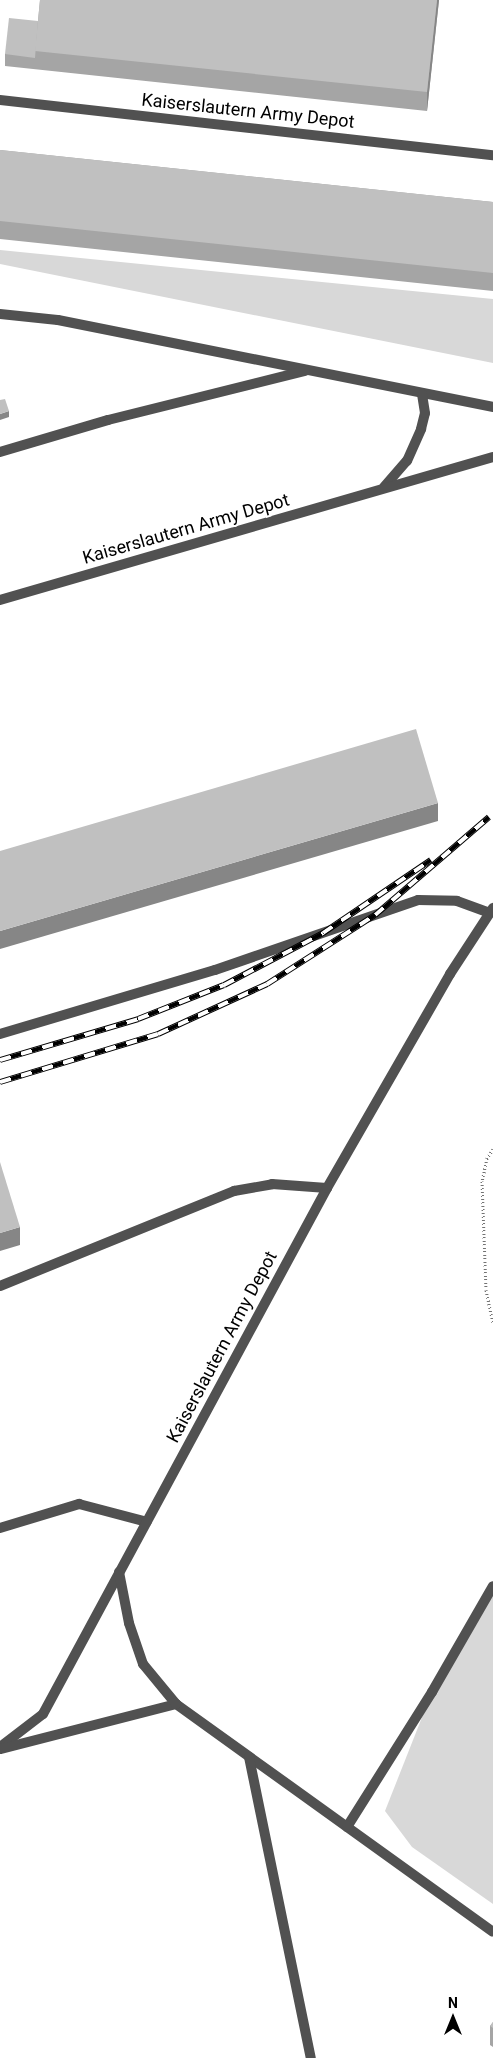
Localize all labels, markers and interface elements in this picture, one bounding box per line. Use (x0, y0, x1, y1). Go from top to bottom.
street label: Kaiserslautern Army Depot (140, 89, 356, 133)
street label: Kaiserslautern Army Depot (80, 489, 292, 569)
street label: Kaiserslautern Army Depot (162, 1247, 282, 1447)
north arrow (428, 1993, 478, 2043)
text: N (448, 1995, 458, 2011)

